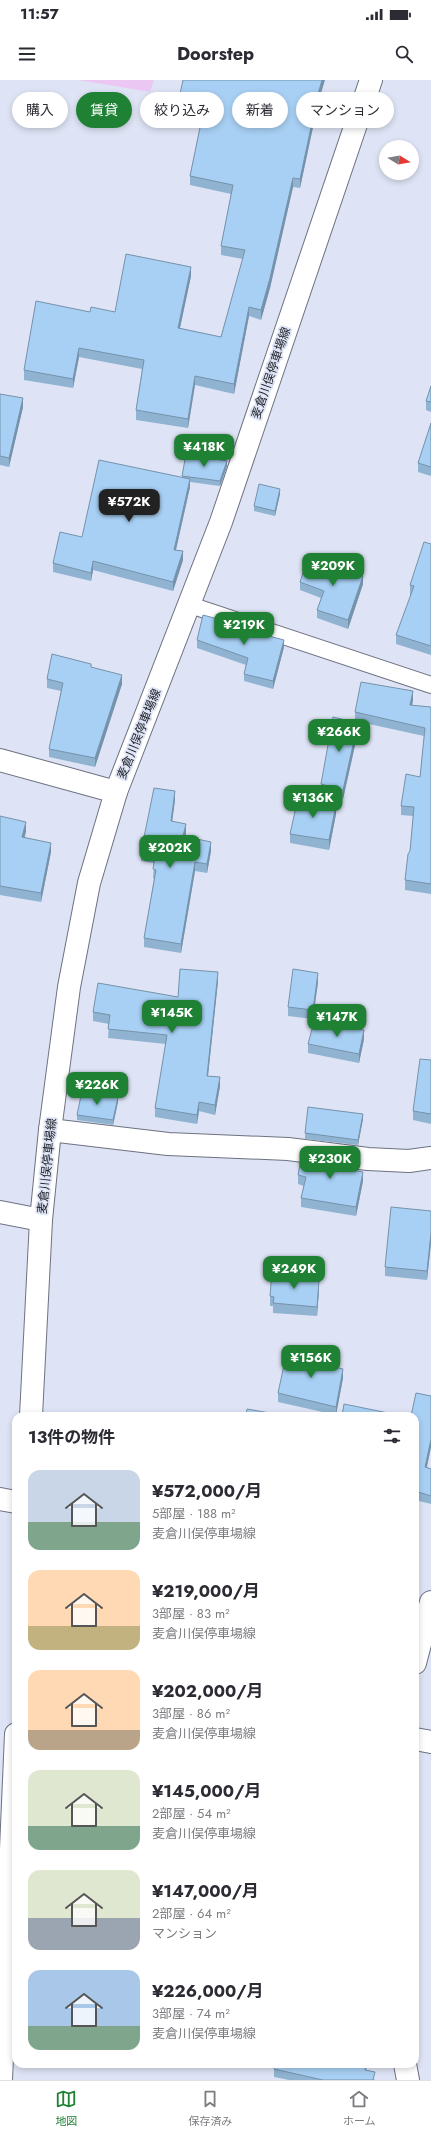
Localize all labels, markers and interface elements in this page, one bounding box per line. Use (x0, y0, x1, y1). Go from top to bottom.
text: 11:57 (20, 3, 59, 25)
text: Doorstep (177, 41, 254, 67)
icon: menu (16, 43, 38, 65)
icon: search (393, 43, 415, 65)
chip: 購入 (12, 92, 68, 128)
chip: 賃貸 (76, 92, 132, 128)
chip: 絞り込み (140, 92, 224, 128)
chip: 新着 (232, 92, 288, 128)
chip: マンション (296, 92, 394, 128)
north arrow (379, 140, 419, 180)
map controls (379, 140, 419, 180)
street label: 麦倉川俣停車場線 (247, 325, 295, 421)
pin: ¥418K (176, 434, 232, 468)
text: ¥418K (183, 437, 225, 456)
pin: ¥572K (101, 489, 157, 523)
text: ¥572K (108, 492, 150, 511)
pin: ¥209K (305, 553, 361, 587)
text: ¥209K (311, 556, 355, 575)
pin: ¥219K (216, 612, 272, 646)
text: ¥219K (223, 615, 265, 634)
street label: 麦倉川俣停車場線 (113, 686, 165, 782)
pin: ¥266K (311, 719, 367, 753)
text: ¥266K (317, 722, 361, 741)
pin: ¥136K (285, 785, 341, 819)
text: ¥136K (292, 788, 334, 807)
pin: ¥202K (142, 835, 198, 869)
text: ¥202K (148, 838, 192, 857)
pin: ¥145K (144, 1000, 200, 1034)
text: ¥145K (151, 1003, 193, 1022)
pin: ¥147K (309, 1004, 365, 1038)
text: ¥147K (316, 1007, 358, 1026)
pin: ¥226K (69, 1072, 125, 1106)
text: ¥226K (75, 1075, 119, 1094)
street label: 麦倉川俣停車場線 (33, 1117, 61, 1215)
pin: ¥230K (302, 1146, 358, 1180)
text: ¥230K (309, 1149, 352, 1168)
pin: ¥249K (266, 1256, 322, 1290)
text: ¥249K (272, 1259, 316, 1278)
pin: ¥156K (283, 1345, 339, 1379)
text: ¥156K (290, 1348, 332, 1367)
text: 13件の物件 (28, 1425, 115, 1449)
icon: filters (381, 1425, 403, 1447)
text: ¥572,000/月 (152, 1479, 262, 1503)
icon: home (60, 1486, 108, 1534)
text: 5部屋 · 188 m² (152, 1504, 236, 1523)
text: 麦倉川俣停車場線 (152, 1524, 256, 1543)
text: ¥219,000/月 (152, 1579, 260, 1603)
icon: home (60, 1586, 108, 1634)
text: 3部屋 · 83 m² (152, 1604, 230, 1623)
text: 麦倉川俣停車場線 (152, 1624, 256, 1643)
text: ¥202,000/月 (152, 1679, 264, 1703)
icon: home (60, 1686, 108, 1734)
text: 3部屋 · 86 m² (152, 1704, 230, 1723)
text: 麦倉川俣停車場線 (152, 1724, 256, 1743)
text: ¥145,000/月 (152, 1779, 261, 1803)
icon: home (60, 1786, 108, 1834)
text: 2部屋 · 54 m² (152, 1804, 231, 1823)
text: 麦倉川俣停車場線 (152, 1824, 256, 1843)
text: ¥147,000/月 (152, 1879, 259, 1903)
icon: home (60, 1886, 108, 1934)
text: 2部屋 · 64 m² (152, 1904, 231, 1923)
text: マンション (152, 1924, 217, 1943)
text: ¥226,000/月 (152, 1979, 264, 2003)
icon: home (60, 1986, 108, 2034)
text: 3部屋 · 74 m² (152, 2004, 230, 2023)
text: 麦倉川俣停車場線 (152, 2024, 256, 2043)
tab: 地図 (55, 2088, 77, 2129)
tab: 保存済み (188, 2088, 232, 2129)
tab: ホーム (343, 2088, 376, 2129)

